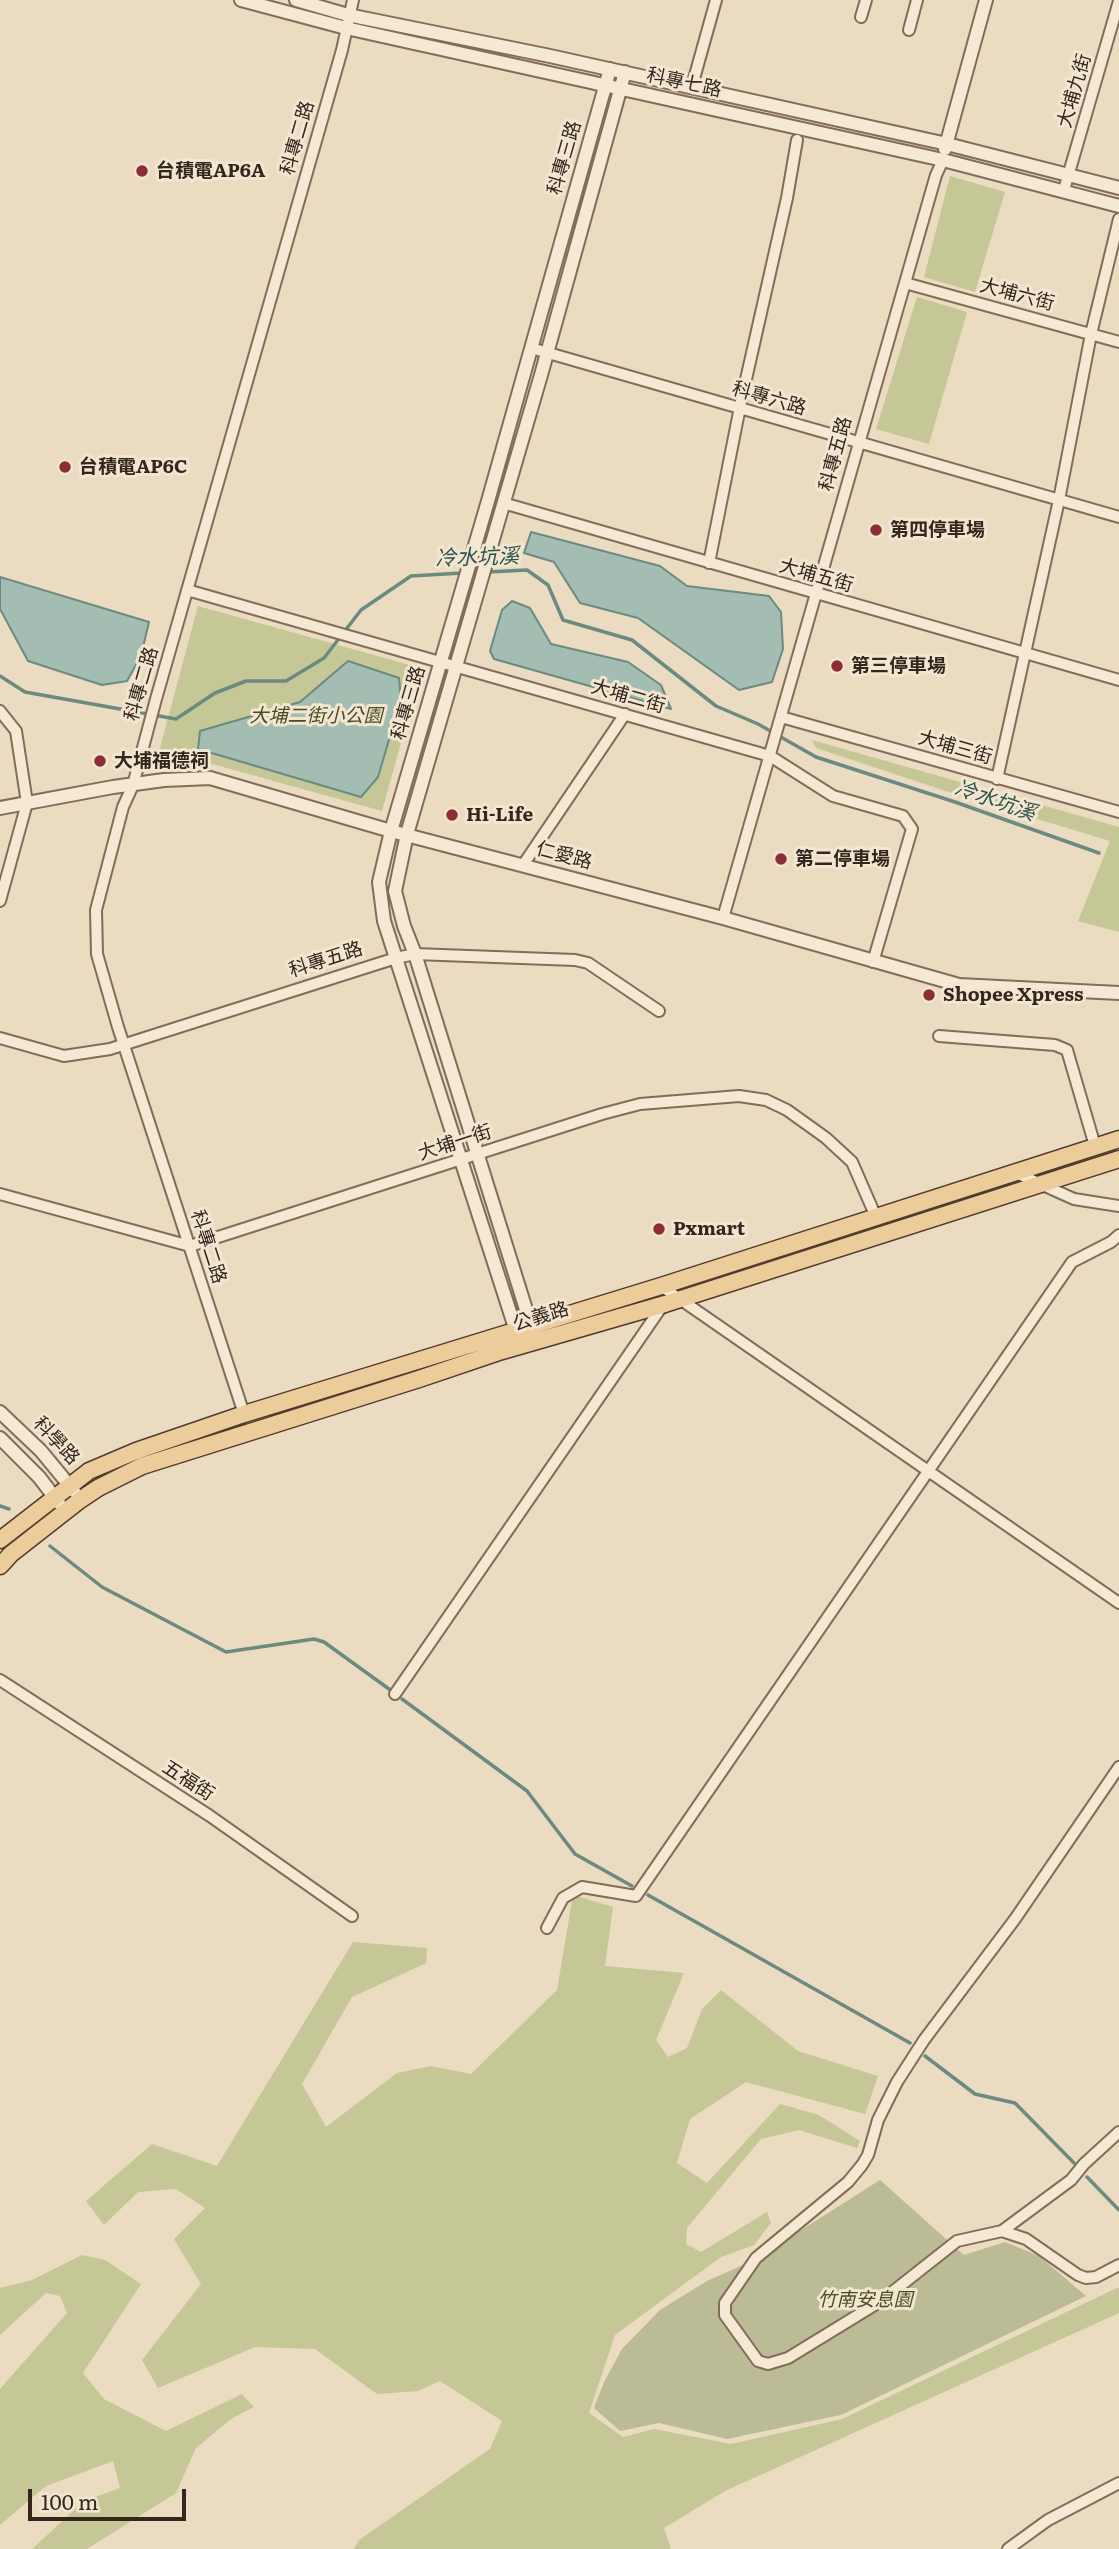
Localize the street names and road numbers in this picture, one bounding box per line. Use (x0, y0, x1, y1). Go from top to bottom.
street label: 大埔九街 (1054, 51, 1096, 131)
street label: 科專七路 (644, 64, 724, 102)
street label: 科專二路 (277, 98, 319, 178)
street label: 科專三路 (544, 118, 586, 198)
street label: 大埔六街 (977, 274, 1057, 316)
street label: 科專六路 (729, 378, 809, 420)
street label: 科專五路 (815, 414, 857, 494)
street label: 大埔五街 (776, 555, 856, 597)
street label: 科專二路 (121, 644, 163, 724)
street label: 科專三路 (388, 663, 430, 743)
street label: 大埔二街 (588, 676, 668, 718)
street label: 大埔三街 (915, 727, 995, 769)
street label: 仁愛路 (534, 838, 594, 874)
street label: 科專五路 (286, 937, 366, 983)
street label: 大埔一街 (415, 1120, 495, 1166)
street label: 科專二路 (185, 1207, 231, 1287)
street label: 公義路 (510, 1298, 572, 1336)
street label: 科學路 (28, 1412, 84, 1470)
street label: 五福街 (158, 1756, 218, 1806)

